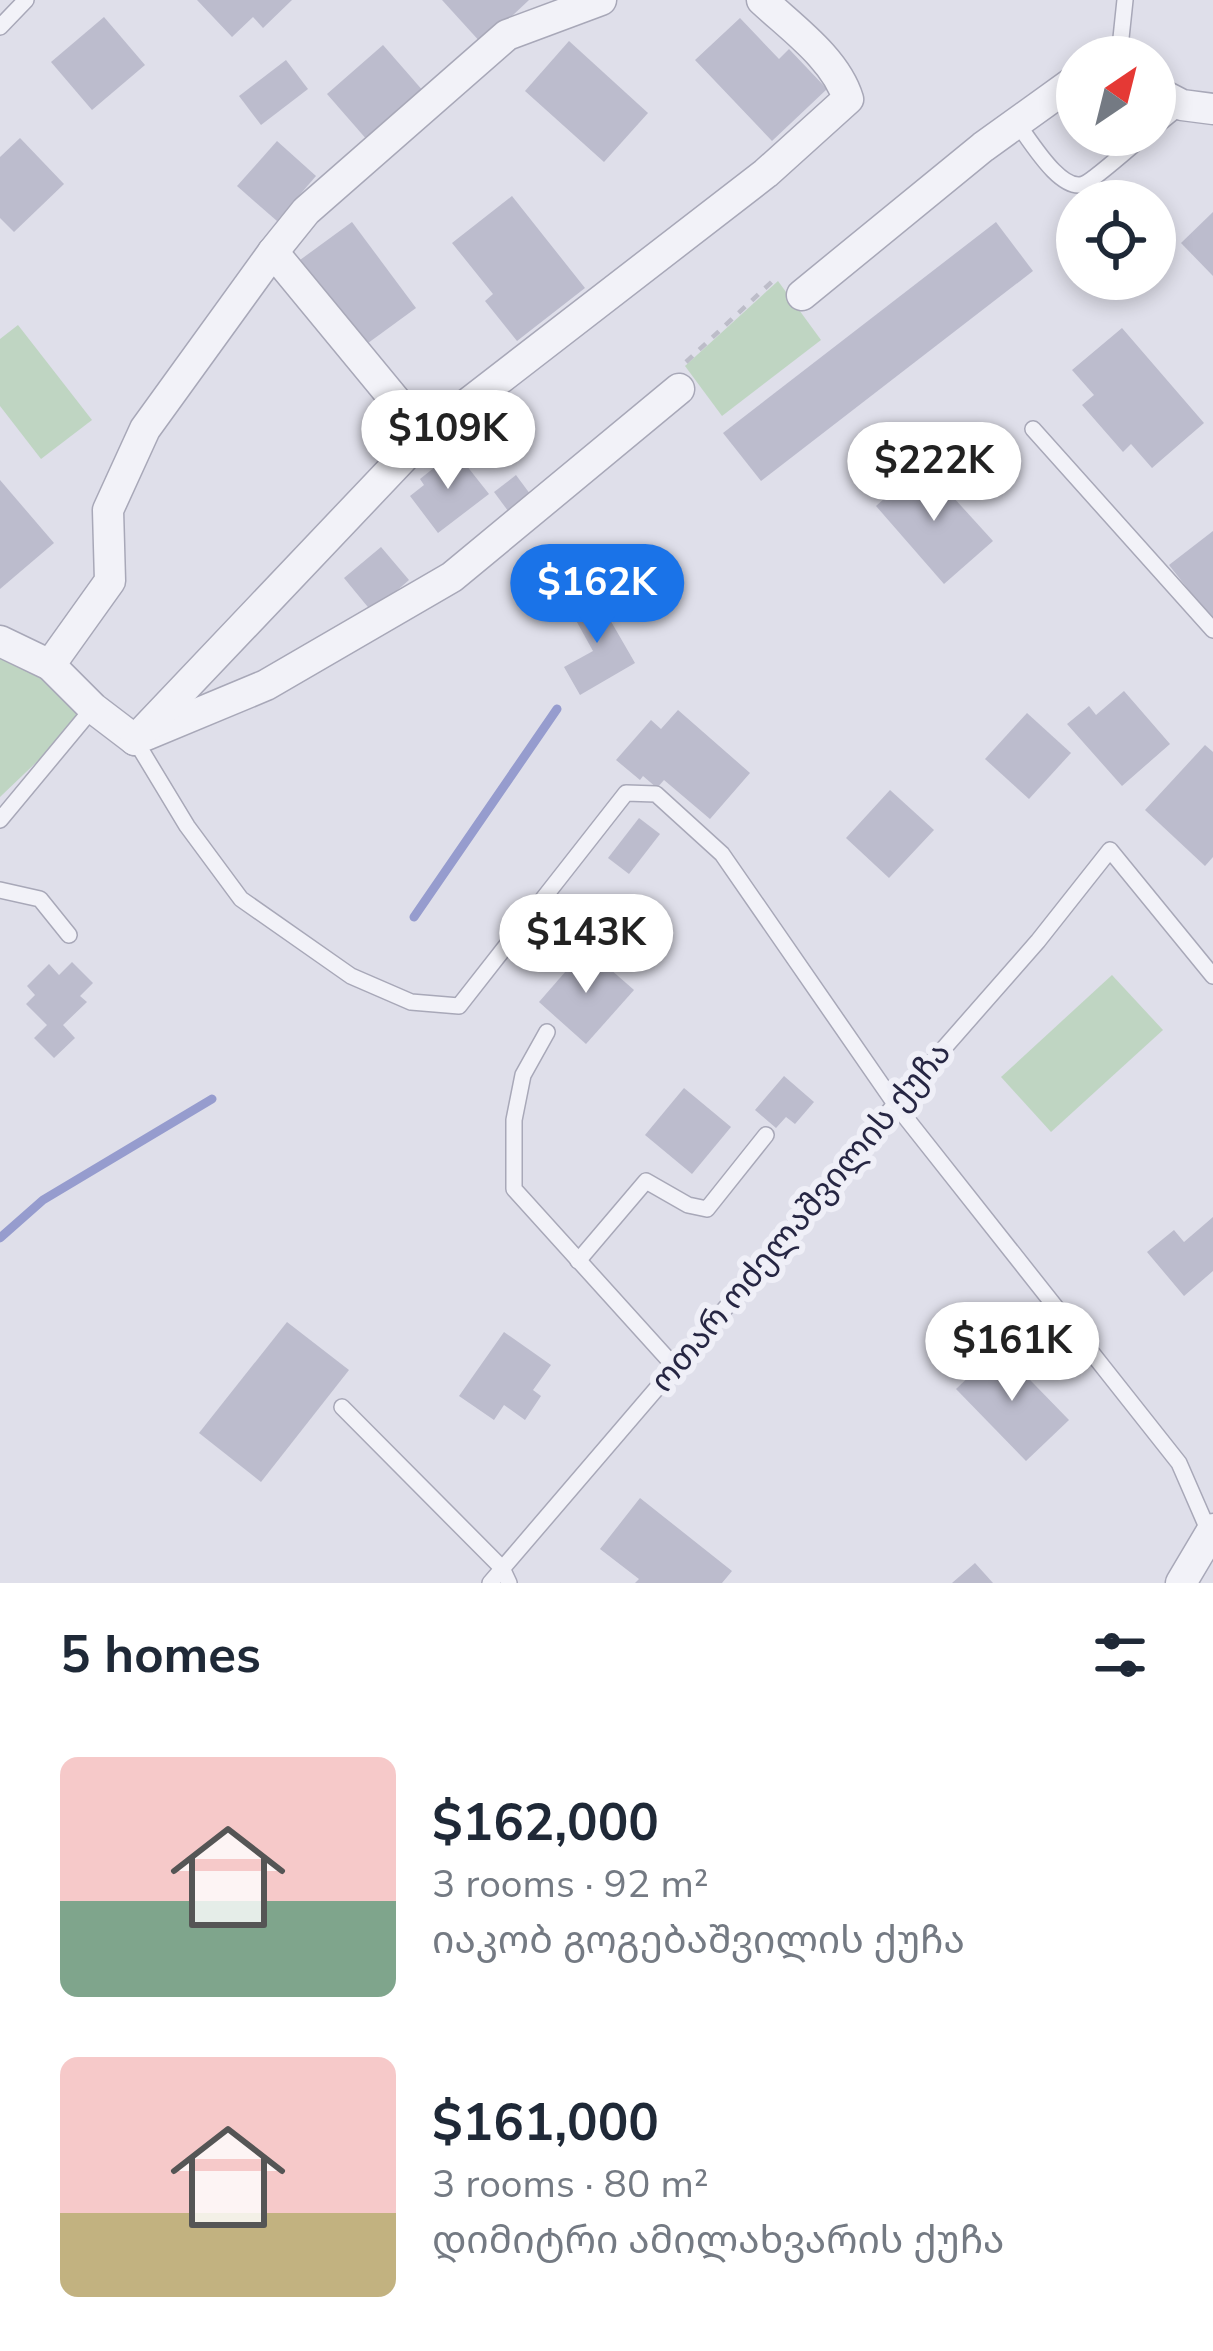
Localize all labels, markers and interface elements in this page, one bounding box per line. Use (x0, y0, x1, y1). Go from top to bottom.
north arrow (1056, 36, 1176, 156)
map controls (1056, 36, 1176, 300)
button: locate (1056, 180, 1176, 300)
pin: $109K (364, 390, 532, 492)
text: $109K (388, 402, 508, 455)
pin: $222K (850, 422, 1018, 524)
text: $222K (874, 434, 994, 487)
pin: $162K (513, 544, 681, 646)
text: $162K (537, 556, 657, 609)
pin: $143K (502, 894, 670, 996)
text: $143K (526, 906, 646, 959)
street label: ოთარ ოძელაშვილის ქუჩა (641, 1032, 961, 1402)
pin: $161K (928, 1302, 1096, 1404)
text: $161K (952, 1314, 1072, 1367)
text: 5 homes (60, 1620, 261, 1690)
icon: filters (1087, 1622, 1153, 1688)
text: $162,000 (432, 1788, 659, 1858)
icon: home (156, 1805, 300, 1949)
text: 3 rooms · 92 m² (432, 1858, 709, 1911)
text: იაკობ გოგებაშვილის ქუჩა (432, 1914, 965, 1967)
text: $161,000 (432, 2088, 659, 2158)
icon: home (156, 2105, 300, 2249)
text: 3 rooms · 80 m² (432, 2158, 709, 2211)
text: დიმიტრი ამილახვარის ქუჩა (432, 2214, 1005, 2267)

